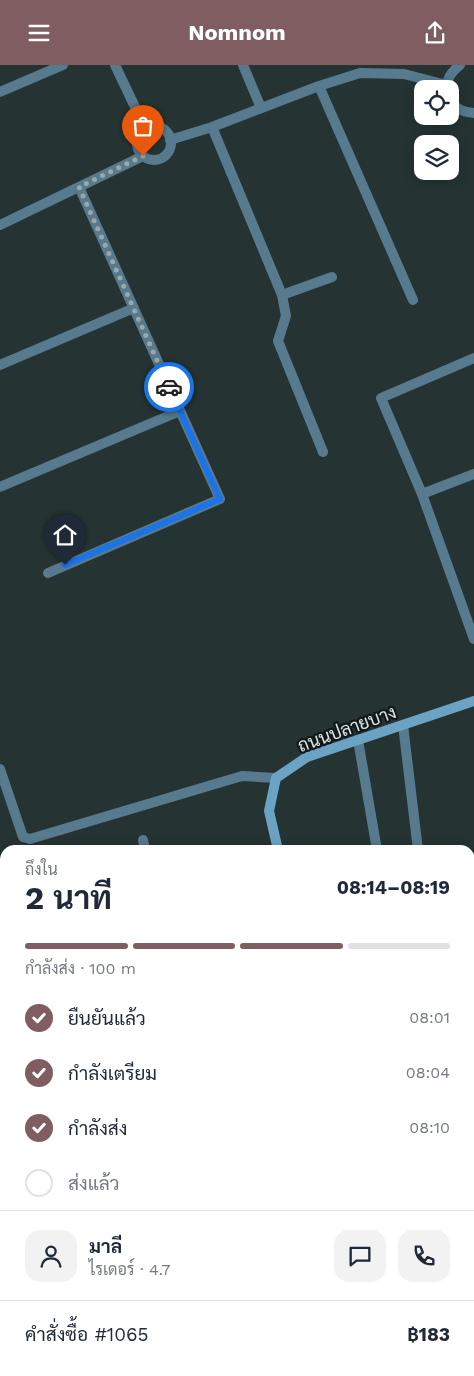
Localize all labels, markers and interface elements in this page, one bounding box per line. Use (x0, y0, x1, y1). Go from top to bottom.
icon: menu (25, 19, 53, 47)
icon: share (421, 19, 449, 47)
text: Nomnom (188, 20, 286, 45)
map controls (414, 80, 459, 180)
button: locate (414, 80, 459, 125)
pin (122, 105, 164, 156)
icon: bag (129, 112, 157, 140)
button: layers (414, 135, 459, 180)
courier (144, 362, 194, 412)
icon: car (155, 373, 183, 401)
pin (44, 514, 86, 565)
icon: home (51, 521, 79, 549)
street label: ถนนปลายบาง (295, 701, 399, 756)
text: ถึงใน (25, 860, 58, 879)
text: 08:14–08:19 (337, 876, 450, 899)
text: 2 นาที (25, 879, 112, 917)
text: กำลังส่ง · 100 m (25, 959, 136, 978)
icon: check (25, 1004, 53, 1032)
text: ยืนยันแล้ว (68, 1007, 146, 1030)
text: 08:01 (409, 1008, 450, 1027)
icon: check (25, 1059, 53, 1087)
text: กำลังเตรียม (68, 1062, 157, 1085)
text: 08:04 (406, 1063, 450, 1082)
icon: check (25, 1114, 53, 1142)
text: กำลังส่ง (68, 1117, 127, 1140)
text: 08:10 (409, 1118, 450, 1137)
text: ส่งแล้ว (68, 1172, 119, 1195)
button: person (25, 1230, 77, 1282)
button: chat (334, 1230, 386, 1282)
button: phone (398, 1230, 450, 1282)
text: มาลี (89, 1235, 122, 1258)
text: ไรเดอร์ · 4.7 (89, 1260, 171, 1279)
text: คำสั่งซื้อ #1065 (25, 1323, 149, 1346)
text: ฿183 (407, 1323, 450, 1346)

